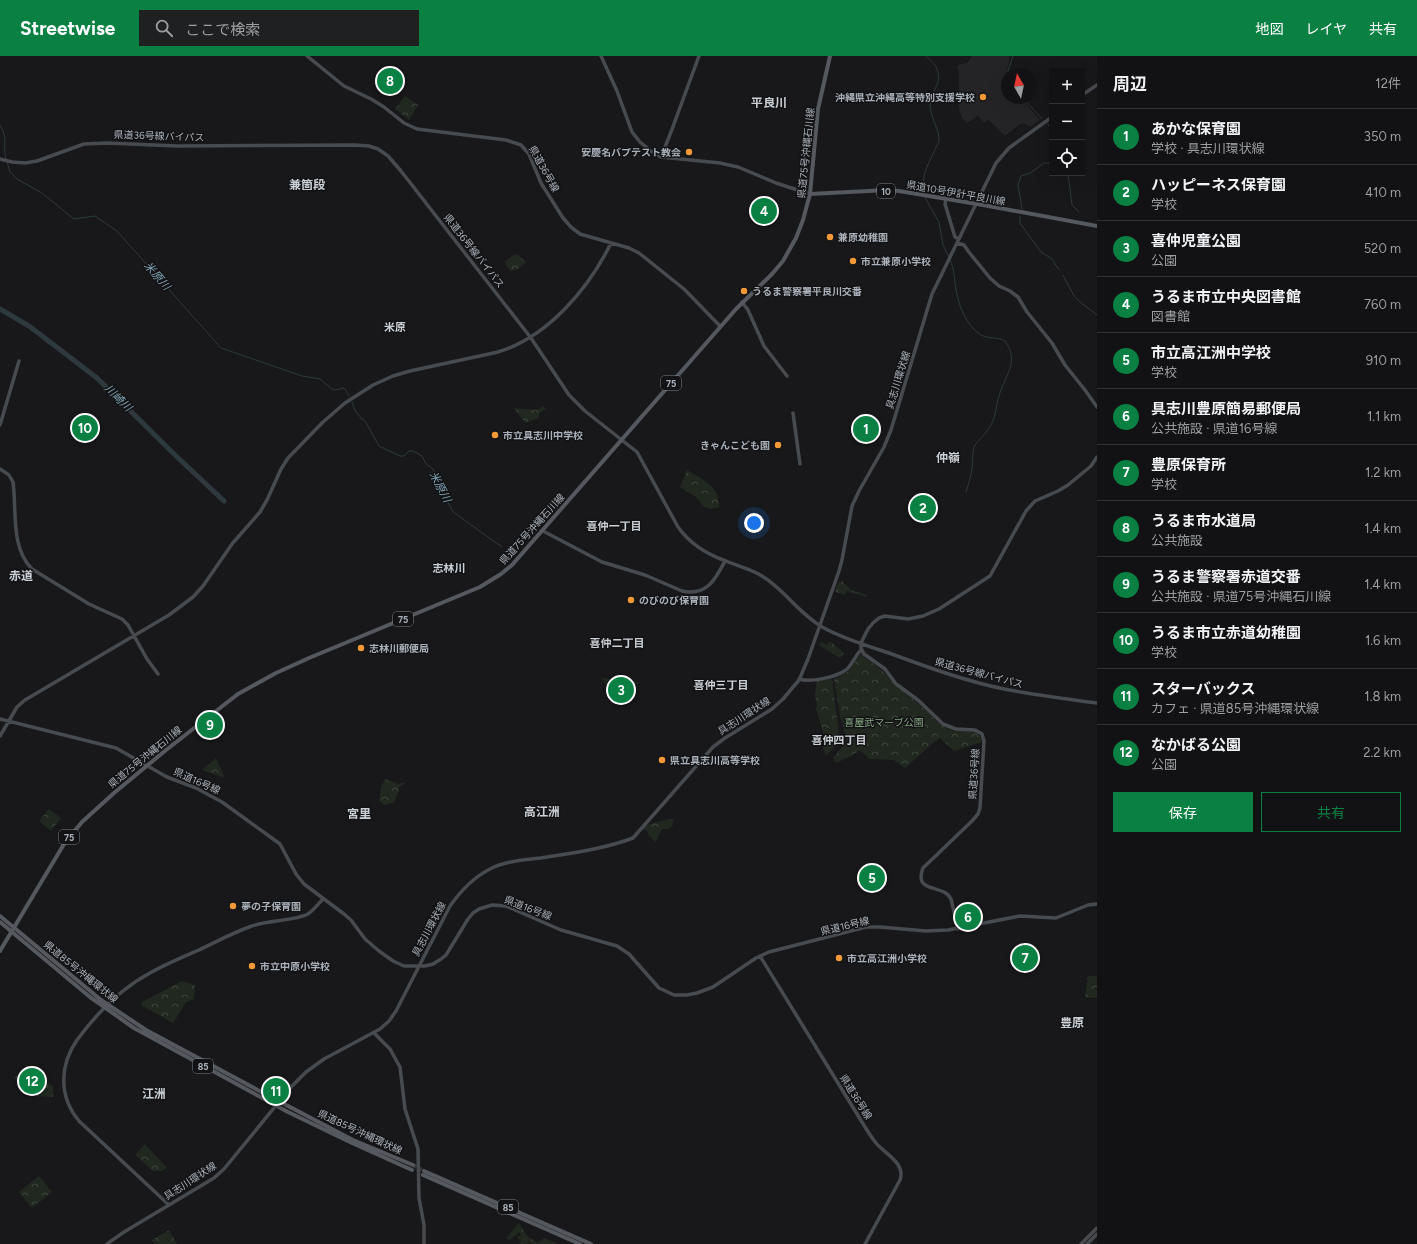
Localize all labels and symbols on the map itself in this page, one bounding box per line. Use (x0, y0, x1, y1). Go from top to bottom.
pin: 8 (377, 66, 403, 96)
north arrow (1001, 68, 1037, 104)
place label: 沖縄県立沖縄高等特別支援学校 (835, 91, 975, 104)
marker: 沖縄県立沖縄高等特別支援学校 (978, 92, 988, 102)
district label: 平良川 (751, 96, 787, 110)
street label: 県道75号沖縄石川線 (795, 107, 817, 199)
street label: 県道36号線バイパス (113, 128, 205, 144)
street label: 県道36号線 (526, 143, 562, 195)
place label: 安慶名バプテスト教会 (581, 146, 681, 159)
marker: 安慶名バプテスト教会 (684, 147, 694, 157)
district label: 兼箇段 (289, 178, 326, 192)
street label: 県道10号伊計平良川線 (905, 178, 1007, 208)
road number: 10 (877, 184, 895, 198)
pin: 4 (751, 196, 777, 226)
street label: 県道36号線バイパス (441, 211, 507, 291)
place label: 兼原幼稚園 (838, 231, 888, 244)
marker: 兼原幼稚園 (825, 232, 835, 242)
place label: 市立兼原小学校 (861, 255, 931, 268)
marker: 市立兼原小学校 (848, 256, 858, 266)
water label: 米原川 (141, 259, 173, 293)
place label: うるま警察署平良川交番 (752, 285, 862, 298)
marker: うるま警察署平良川交番 (739, 286, 749, 296)
district label: 米原 (384, 321, 406, 334)
street label: 具志川環状線 (883, 349, 913, 411)
road number: 75 (661, 376, 681, 390)
water label: 川崎川 (102, 382, 135, 415)
pin: 10 (72, 413, 98, 443)
pin: 1 (853, 414, 879, 444)
place label: 市立具志川中学校 (503, 429, 583, 442)
marker: 市立具志川中学校 (490, 430, 500, 440)
place label: きゃんこども園 (700, 439, 770, 452)
marker: きゃんこども園 (773, 440, 783, 450)
district label: 仲嶺 (936, 451, 960, 465)
water label: 米原川 (427, 469, 454, 506)
street label: 県道75号沖縄石川線 (497, 491, 567, 567)
pin: 2 (910, 493, 936, 523)
your location (744, 513, 764, 533)
district label: 喜仲一丁目 (587, 520, 642, 533)
district label: 志林川 (433, 562, 466, 575)
district label: 赤道 (9, 569, 33, 583)
place label: のびのび保育園 (639, 594, 709, 607)
marker: のびのび保育園 (626, 595, 636, 605)
road number: 75 (393, 612, 413, 626)
district label: 喜仲二丁目 (590, 637, 645, 650)
place label: 志林川郵便局 (369, 642, 429, 655)
marker: 志林川郵便局 (356, 643, 366, 653)
street label: 県道36号線バイパス (933, 655, 1025, 691)
pin: 3 (608, 675, 634, 705)
district label: 喜仲三丁目 (694, 679, 749, 692)
street label: 具志川環状線 (715, 694, 773, 738)
pin: 9 (197, 710, 223, 740)
park label: 喜屋武マーブ公園 (844, 716, 924, 729)
street label: 県道75号沖縄石川線 (106, 723, 184, 791)
district label: 喜仲四丁目 (812, 734, 867, 747)
street label: 県道36号線 (966, 748, 982, 800)
place label: 県立具志川高等学校 (670, 754, 760, 767)
marker: 県立具志川高等学校 (657, 755, 667, 765)
street label: 県道16号線 (172, 765, 222, 797)
district label: 高江洲 (524, 805, 560, 819)
district label: 宮里 (347, 807, 371, 821)
road number: 75 (59, 830, 79, 844)
pin: 5 (859, 863, 885, 893)
street label: 県道16号線 (502, 893, 554, 923)
street label: 具志川環状線 (409, 899, 449, 959)
place label: 夢の子保育園 (241, 900, 301, 913)
marker: 夢の子保育園 (228, 901, 238, 911)
pin: 6 (955, 902, 981, 932)
street label: 県道16号線 (819, 914, 871, 938)
street label: 県道85号沖縄環状線 (41, 938, 121, 1006)
pin: 7 (1012, 943, 1038, 973)
place label: 市立高江洲小学校 (847, 952, 927, 965)
marker: 市立高江洲小学校 (834, 953, 844, 963)
place label: 市立中原小学校 (260, 960, 330, 973)
marker: 市立中原小学校 (247, 961, 257, 971)
district label: 豊原 (1060, 1016, 1084, 1030)
road number: 85 (193, 1059, 213, 1073)
pin: 12 (19, 1066, 45, 1096)
street label: 県道36号線 (837, 1072, 875, 1122)
pin: 11 (263, 1076, 289, 1106)
district label: 江洲 (142, 1087, 166, 1101)
street label: 県道85号沖縄環状線 (316, 1107, 404, 1157)
street label: 具志川環状線 (161, 1159, 219, 1203)
road number: 85 (498, 1200, 518, 1214)

